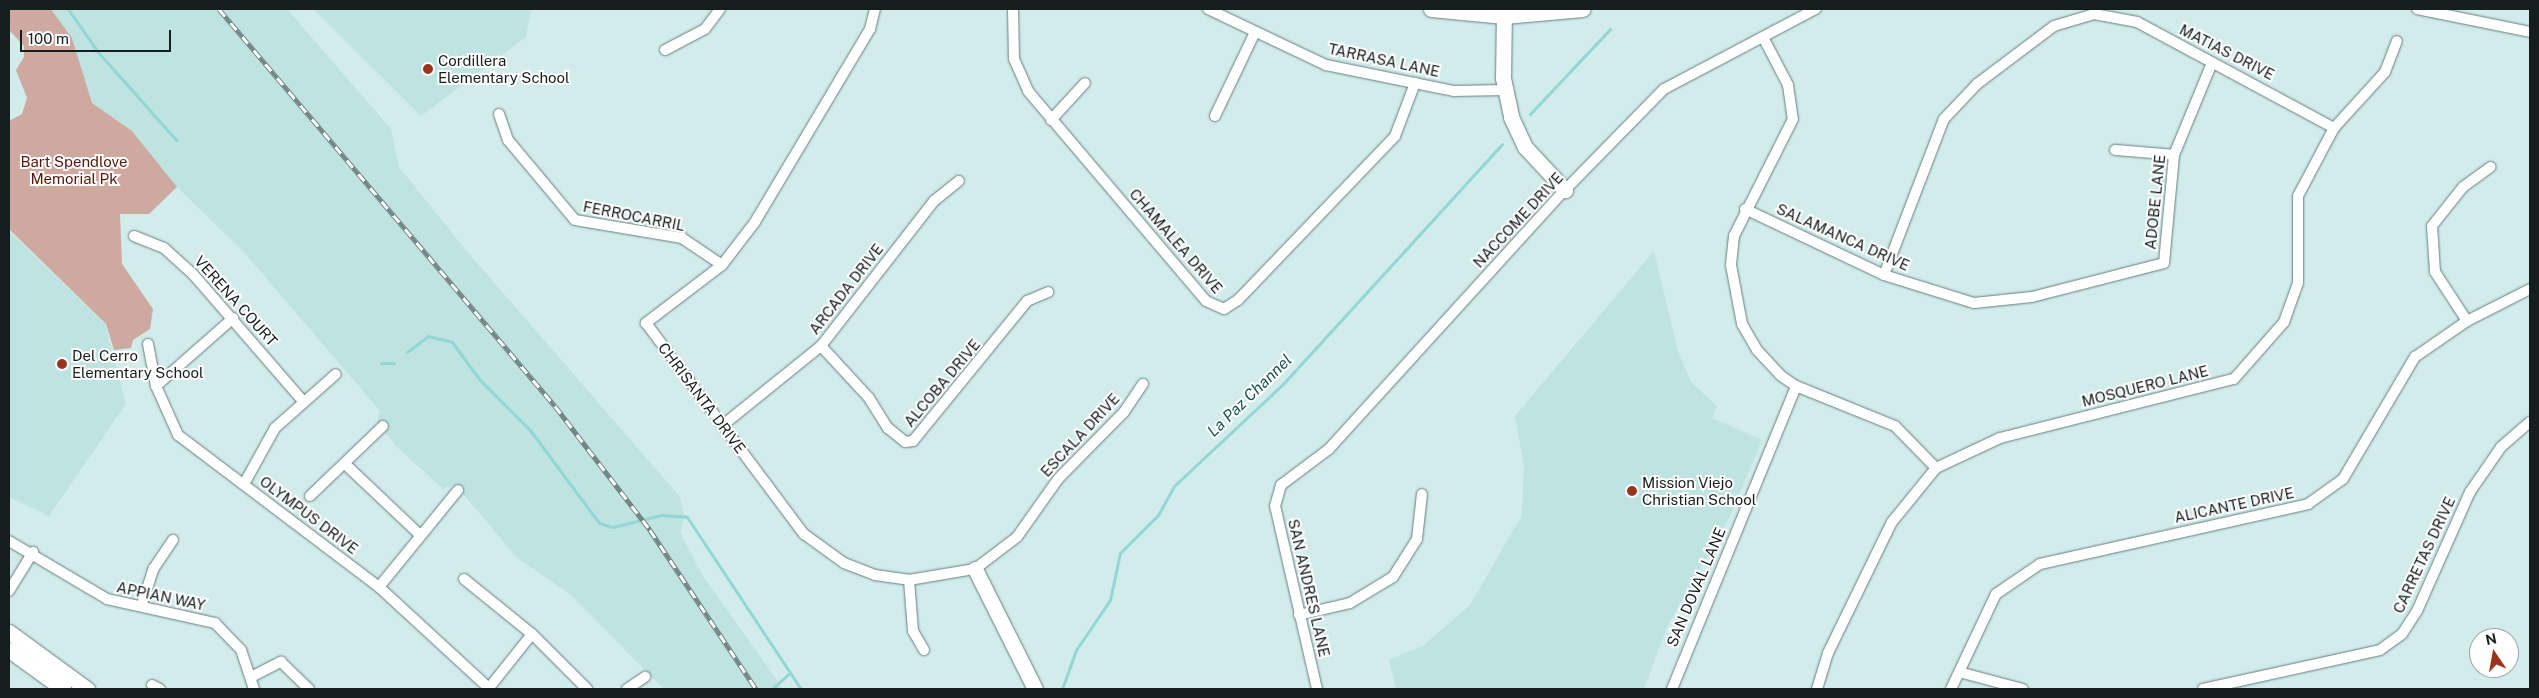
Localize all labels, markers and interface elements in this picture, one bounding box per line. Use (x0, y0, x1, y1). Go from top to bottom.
scale bar (22, 20, 174, 52)
street label: MATIAS DRIVE (2177, 20, 2277, 84)
text: 100 m (28, 30, 69, 47)
street label: TARRASA LANE (1327, 39, 1441, 81)
place label: Cordillera Elementary School (438, 51, 570, 86)
marker: Cordillera Elementary School (422, 63, 434, 75)
park label: Bart Spendlove Memorial Pk (20, 152, 128, 187)
street label: ADOBE LANE (2141, 154, 2169, 250)
street label: NACCOME DRIVE (1469, 169, 1567, 271)
street label: CHAMALEA DRIVE (1126, 185, 1226, 297)
street label: FERROCARRIL (582, 197, 686, 235)
street label: SALAMANCA DRIVE (1774, 200, 1912, 274)
street label: ARCADA DRIVE (805, 240, 887, 338)
street label: VERENA COURT (191, 252, 281, 350)
street label: ALCOBA DRIVE (900, 336, 984, 430)
street label: CHRISANTA DRIVE (654, 339, 750, 457)
place label: Del Cerro Elementary School (72, 346, 204, 381)
water label: La Paz Channel (1204, 351, 1296, 441)
marker: Del Cerro Elementary School (56, 358, 68, 370)
street label: MOSQUERO LANE (2080, 362, 2210, 410)
street label: ESCALA DRIVE (1037, 390, 1123, 480)
street label: OLYMPUS DRIVE (256, 472, 362, 558)
place label: Mission Viejo Christian School (1642, 473, 1756, 508)
street label: ALICANTE DRIVE (2173, 484, 2295, 526)
marker: Mission Viejo Christian School (1626, 485, 1638, 497)
street label: CARRETAS DRIVE (2389, 494, 2459, 616)
street label: SAN ANDRES LANE (1284, 517, 1334, 659)
street label: SAN DOVAL LANE (1663, 525, 1729, 649)
street label: APPIAN WAY (115, 578, 207, 614)
north arrow (2469, 628, 2519, 678)
text: N (2484, 630, 2498, 648)

